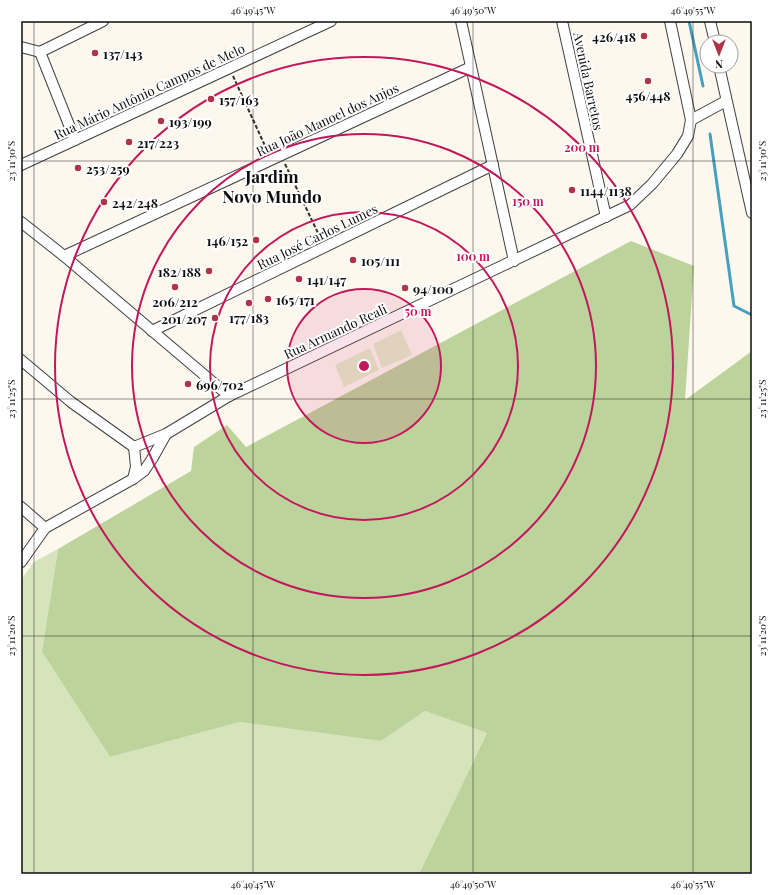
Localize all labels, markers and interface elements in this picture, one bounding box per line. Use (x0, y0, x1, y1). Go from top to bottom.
text: 46°49'45"W (231, 3, 276, 17)
text: 46°49'50"W (450, 3, 497, 17)
text: 46°49'55"W (671, 3, 716, 17)
place label: 426/418 (592, 28, 636, 45)
street label: Avenida Barretos (570, 30, 608, 132)
marker: 426/418 (639, 31, 649, 41)
north arrow (699, 34, 739, 74)
street label: Rua Mário Antônio Campos de Melo (51, 39, 247, 143)
place label: 137/143 (103, 45, 143, 62)
marker: 137/143 (90, 48, 100, 58)
text: N (715, 57, 723, 72)
marker: 456/448 (643, 76, 653, 86)
street label: Rua João Manoel dos Anjos (253, 78, 401, 160)
place label: 456/448 (626, 87, 670, 104)
place label: 157/163 (219, 91, 259, 108)
marker: 157/163 (206, 94, 216, 104)
place label: 193/199 (169, 113, 212, 130)
marker: 193/199 (156, 116, 166, 126)
place label: 217/223 (137, 134, 179, 151)
marker: 217/223 (124, 137, 134, 147)
text: 200 m (564, 139, 600, 155)
text: 23°11'30"S (4, 141, 18, 181)
text: 23°11'30"S (755, 141, 769, 181)
place label: 253/259 (86, 160, 130, 177)
marker: 253/259 (73, 163, 83, 173)
district label: Jardim Novo Mundo (222, 165, 322, 207)
place label: 1144/1138 (580, 182, 632, 199)
marker: 1144/1138 (567, 185, 577, 195)
text: 150 m (512, 193, 544, 209)
place label: 242/248 (112, 194, 158, 211)
marker: 242/248 (99, 197, 109, 207)
street label: Rua José Carlos Lumes (254, 199, 380, 273)
place label: 146/152 (207, 232, 248, 249)
marker: 146/152 (251, 235, 261, 245)
text: 100 m (456, 248, 490, 264)
place label: 105/111 (361, 252, 400, 269)
marker: 105/111 (348, 255, 358, 265)
place label: 182/188 (158, 263, 201, 280)
marker: 182/188 (204, 266, 214, 276)
place label: 141/147 (307, 271, 346, 288)
marker: 141/147 (294, 274, 304, 284)
place label: 94/100 (413, 280, 454, 297)
marker: 206/212 (170, 282, 180, 292)
marker: 94/100 (400, 283, 410, 293)
place label: 165/171 (276, 291, 315, 308)
place label: 206/212 (152, 293, 198, 310)
marker: 165/171 (263, 294, 273, 304)
marker: 177/183 (244, 298, 254, 308)
street label: Rua Armando Reali (281, 300, 389, 362)
text: 50 m (405, 303, 432, 319)
place label: 177/183 (229, 309, 269, 326)
place label: 201/207 (161, 310, 207, 327)
marker: 201/207 (210, 313, 220, 323)
centre of rings (357, 359, 371, 373)
place label: 696/702 (196, 376, 244, 393)
marker: 696/702 (183, 379, 193, 389)
text: 23°11'25"S (4, 380, 18, 418)
text: 23°11'25"S (755, 380, 769, 418)
text: 23°11'20"S (4, 616, 18, 656)
text: 23°11'20"S (755, 616, 769, 656)
text: 46°49'45"W (231, 877, 276, 891)
text: 46°49'50"W (450, 877, 497, 891)
text: 46°49'55"W (671, 877, 716, 891)

